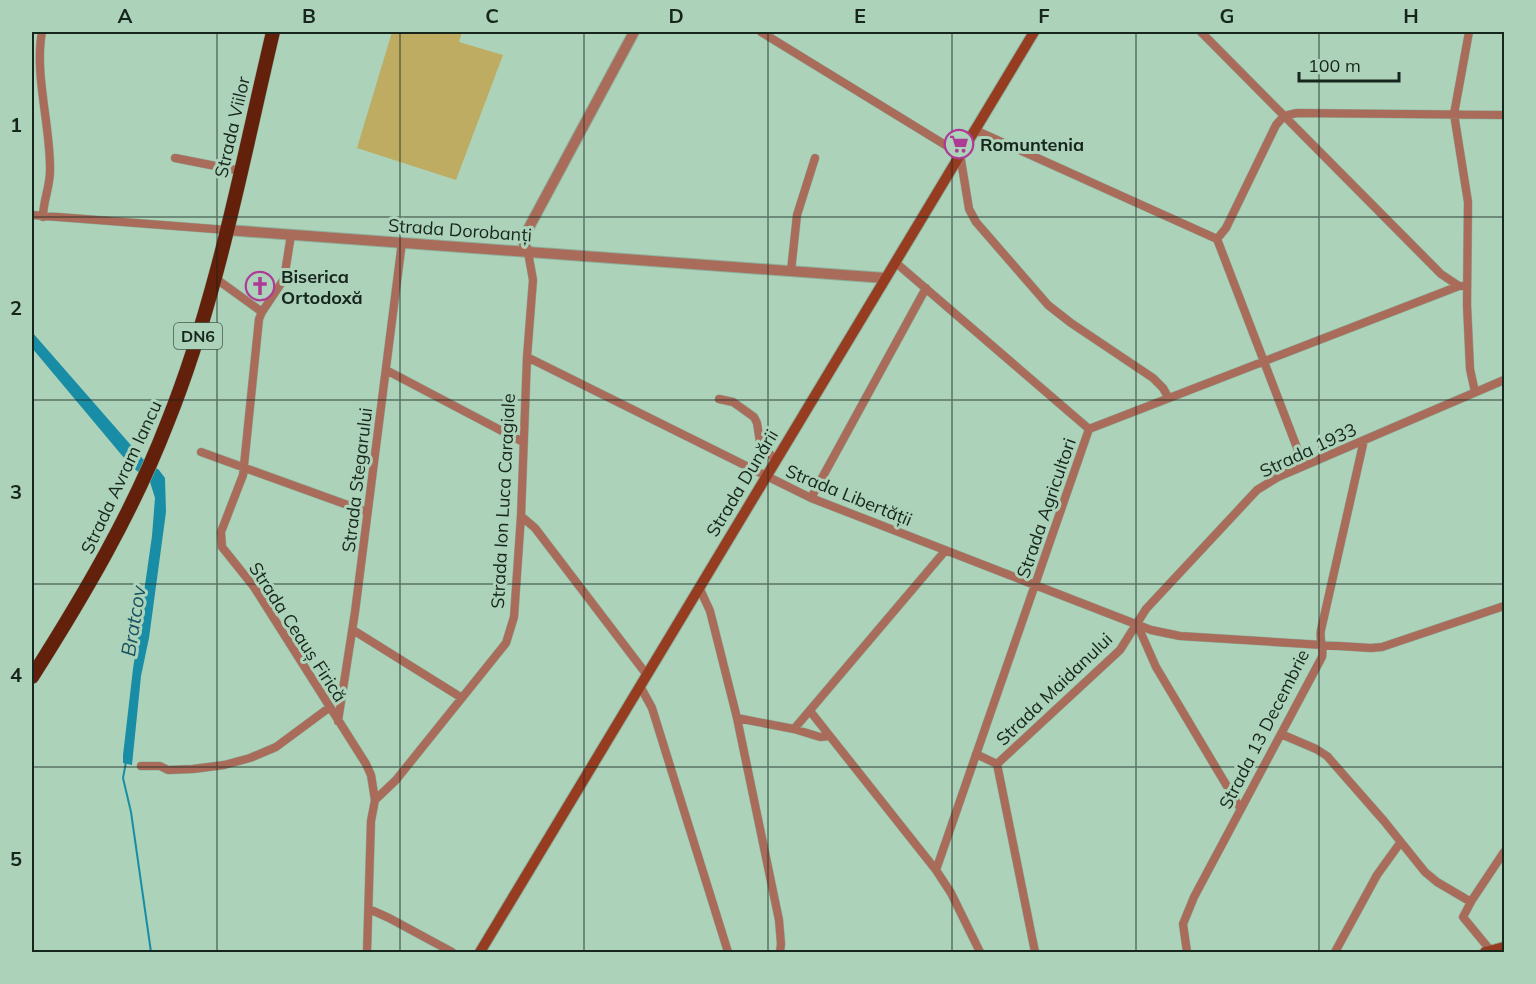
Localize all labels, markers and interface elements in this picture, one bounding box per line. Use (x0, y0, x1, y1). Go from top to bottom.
text: A (118, 3, 133, 28)
text: B (302, 3, 316, 28)
text: C (485, 3, 499, 28)
text: D (668, 3, 684, 28)
text: E (854, 3, 866, 28)
text: F (1038, 3, 1050, 28)
text: G (1220, 3, 1234, 28)
text: H (1403, 3, 1419, 28)
scale bar (1299, 45, 1400, 83)
text: 100 m (1308, 54, 1361, 77)
street label: Strada Viilor (209, 74, 255, 180)
text: 1 (10, 112, 22, 137)
supermarket icon: Romuntenia (943, 128, 975, 160)
place label: Romuntenia (980, 133, 1084, 156)
street label: Strada Dorobanți (387, 213, 533, 247)
place label: Biserica Ortodoxă (281, 265, 363, 309)
church icon: Biserica Ortodoxă (244, 270, 276, 302)
text: 2 (10, 295, 22, 320)
road number: DN6 (174, 323, 222, 349)
street label: Strada Ion Luca Caragiale (486, 393, 520, 609)
street label: Strada Avram Iancu (75, 397, 167, 557)
street label: Strada Stegarului (337, 406, 377, 554)
street label: Strada 1933 (1256, 418, 1360, 482)
street label: Strada Dunării (701, 425, 783, 541)
street label: Strada Agricultori (1011, 435, 1081, 581)
street label: Strada Libertății (782, 459, 916, 531)
text: 3 (10, 479, 22, 504)
street label: Strada Ceauș Firică (244, 558, 352, 706)
water label: Bratcov (115, 582, 151, 658)
street label: Strada Maidanului (991, 628, 1117, 750)
street label: Strada 13 Decembrie (1214, 645, 1314, 813)
text: 4 (10, 662, 22, 687)
text: 5 (10, 846, 22, 871)

